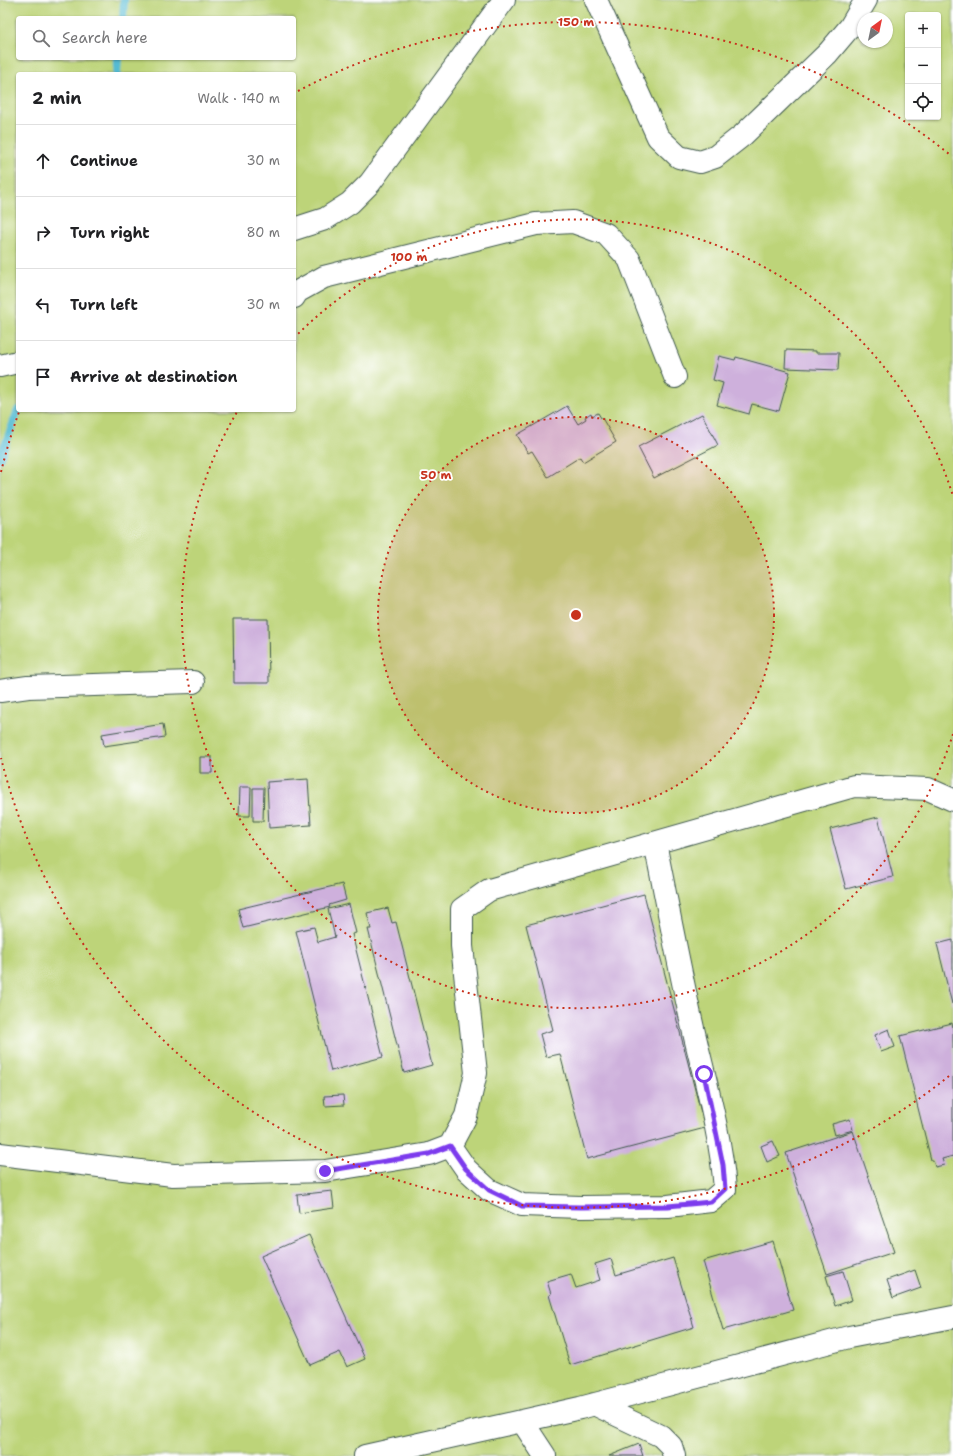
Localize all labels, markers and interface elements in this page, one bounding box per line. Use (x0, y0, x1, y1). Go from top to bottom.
north arrow (857, 12, 893, 48)
map controls (905, 12, 941, 120)
button: + (905, 12, 941, 48)
text: 150 m (558, 14, 594, 30)
search box (16, 16, 296, 60)
icon: search (30, 27, 52, 49)
text: Search here (62, 28, 148, 48)
button: − (905, 48, 941, 84)
button: locate (905, 84, 941, 120)
text: 2 min (32, 87, 82, 109)
text: Walk · 140 m (197, 90, 280, 107)
icon: ahead (32, 150, 54, 172)
text: Continue (70, 151, 138, 171)
text: 30 m (246, 152, 280, 169)
icon: right (32, 222, 54, 244)
text: Turn right (70, 223, 150, 243)
text: 80 m (246, 224, 280, 241)
text: 100 m (391, 249, 428, 265)
icon: left (32, 294, 54, 316)
text: Turn left (70, 295, 138, 315)
text: 30 m (246, 296, 280, 313)
icon: arrive (32, 366, 54, 388)
text: Arrive at destination (70, 367, 238, 387)
text: 50 m (421, 467, 452, 483)
centre of rings (569, 608, 583, 622)
route start (695, 1065, 713, 1083)
route end (316, 1162, 334, 1180)

